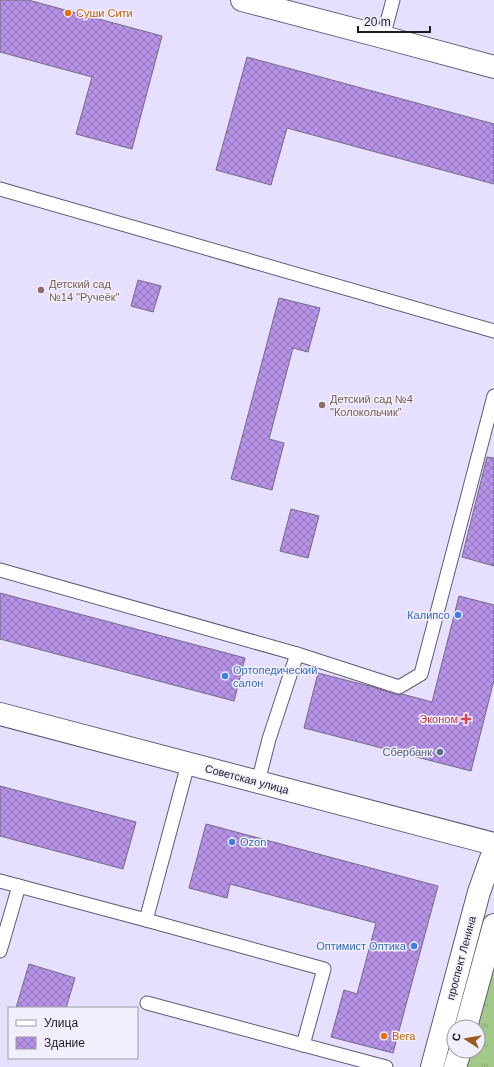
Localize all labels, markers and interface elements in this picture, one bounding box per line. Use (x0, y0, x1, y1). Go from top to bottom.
place label: Суши Сити (76, 7, 133, 19)
marker: Суши Сити (63, 8, 73, 18)
scale bar (358, 8, 430, 34)
text: 20 m (364, 15, 391, 29)
place label: Детский сад №14 "Ручеёк" (49, 278, 120, 303)
marker: Детский сад №14 "Ручеёк" (36, 285, 46, 295)
place label: Детский сад №4 "Колокольчик" (330, 393, 413, 418)
marker: Детский сад №4 "Колокольчик" (317, 400, 327, 410)
place label: Калипсо (407, 609, 450, 621)
marker: Калипсо (453, 610, 463, 620)
place label: Ортопедический салон (233, 664, 317, 689)
marker: Ортопедический салон (220, 671, 230, 681)
place label: Эконом (419, 713, 458, 725)
marker: Эконом (461, 714, 471, 724)
place label: Сбербанк (383, 746, 432, 758)
marker: Сбербанк (435, 747, 445, 757)
street label: Советская улица (204, 762, 291, 796)
place label: Ozon (240, 836, 266, 848)
marker: Ozon (227, 837, 237, 847)
street label: проспект Ленина (444, 914, 478, 1001)
place label: Оптимист Оптика (316, 940, 407, 952)
marker: Оптимист Оптика (409, 941, 419, 951)
legend (8, 1007, 138, 1059)
text: Улица (44, 1016, 78, 1030)
north arrow (446, 1019, 486, 1059)
place label: Вега (392, 1030, 416, 1042)
marker: Вега (379, 1031, 389, 1041)
text: С (450, 1032, 463, 1042)
text: Здание (44, 1036, 85, 1050)

